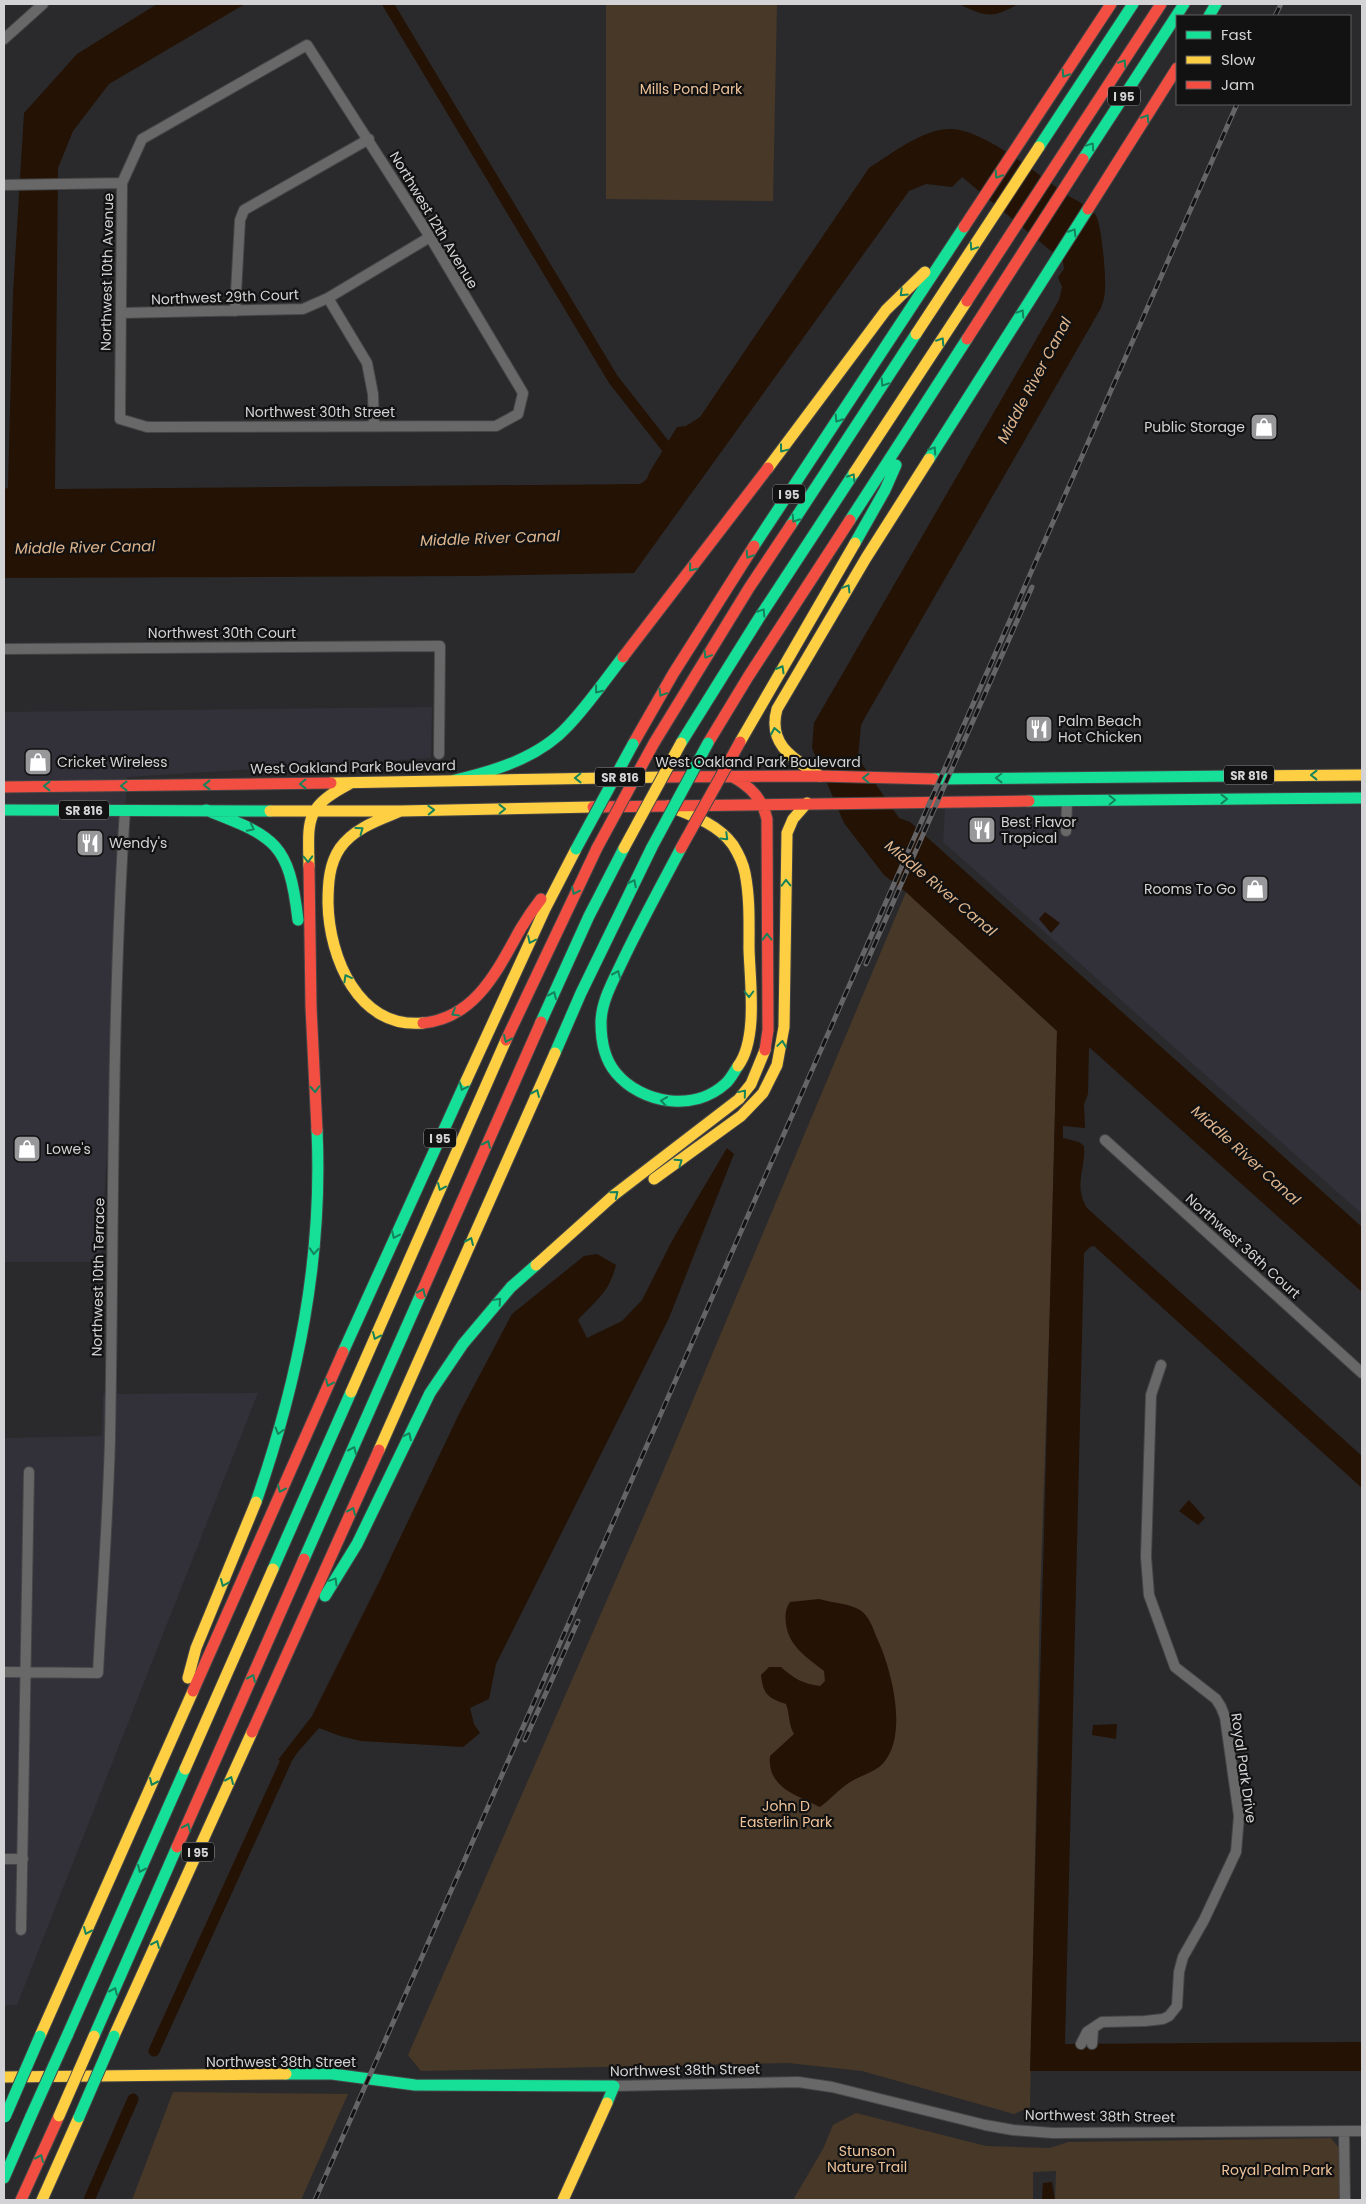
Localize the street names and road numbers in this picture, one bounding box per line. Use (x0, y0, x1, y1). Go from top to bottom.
road number: I 95 (1108, 86, 1140, 105)
street label: Northwest 12th Avenue (385, 147, 483, 293)
street label: Northwest 10th Avenue (96, 193, 118, 351)
street label: Northwest 29th Court (151, 284, 299, 310)
street label: Northwest 30th Street (245, 402, 395, 422)
road number: I 95 (773, 484, 805, 504)
street label: Northwest 30th Court (148, 623, 296, 643)
street label: West Oakland Park Boulevard (655, 752, 861, 772)
street label: West Oakland Park Boulevard (250, 755, 456, 779)
road number: SR 816 (1224, 766, 1274, 784)
road number: SR 816 (595, 768, 645, 786)
road number: SR 816 (59, 800, 109, 820)
road number: I 95 (424, 1128, 456, 1148)
street label: Northwest 36th Court (1181, 1189, 1305, 1303)
street label: Northwest 10th Terrace (87, 1197, 109, 1357)
street label: Royal Park Drive (1226, 1712, 1262, 1825)
road number: I 95 (182, 1842, 214, 1861)
street label: Northwest 38th Street (206, 2052, 356, 2072)
street label: Northwest 38th Street (610, 2059, 760, 2081)
street label: Northwest 38th Street (1025, 2105, 1175, 2127)

